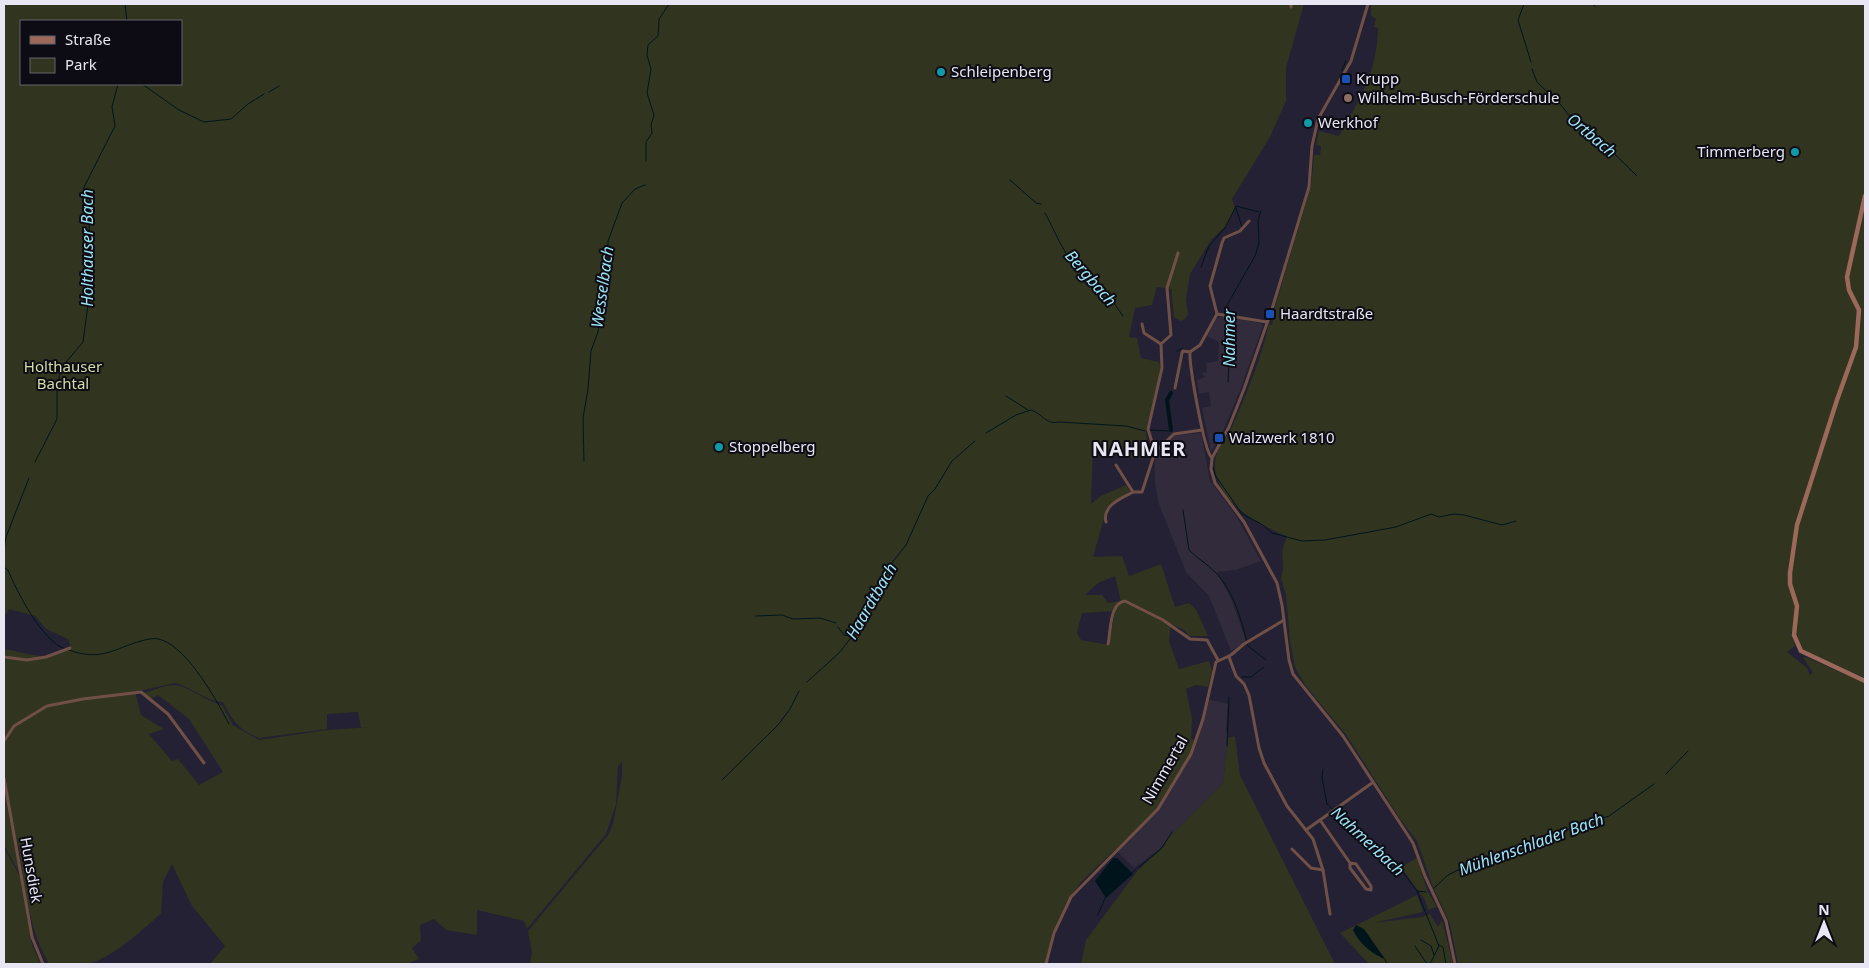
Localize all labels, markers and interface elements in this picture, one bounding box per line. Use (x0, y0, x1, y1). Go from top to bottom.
legend (20, 20, 182, 85)
text: Straße (65, 29, 111, 49)
text: Park (65, 54, 97, 74)
place label: Schleipenberg (951, 61, 1052, 81)
marker: Schleipenberg (935, 66, 947, 78)
place label: Krupp (1356, 68, 1399, 88)
marker: Krupp (1340, 73, 1352, 85)
place label: Wilhelm-Busch-Förderschule (1358, 87, 1560, 107)
marker: Wilhelm-Busch-Förderschule (1342, 92, 1354, 104)
water label: Ortbach (1563, 108, 1621, 162)
place label: Werkhof (1318, 112, 1379, 132)
marker: Werkhof (1302, 117, 1314, 129)
place label: Timmerberg (1697, 141, 1785, 161)
marker: Timmerberg (1789, 146, 1801, 158)
water label: Holthauser Bach (76, 189, 98, 307)
water label: Wesselbach (585, 245, 619, 329)
water label: Bergbach (1060, 245, 1122, 311)
place label: Haardtstraße (1280, 303, 1373, 323)
water label: Nahmer (1218, 308, 1240, 367)
marker: Haardtstraße (1264, 308, 1276, 320)
park label: Holthauser Bachtal (24, 356, 102, 393)
place label: Walzwerk 1810 (1229, 427, 1335, 447)
marker: Walzwerk 1810 (1213, 432, 1225, 444)
district label: NAHMER (1092, 435, 1186, 462)
place label: Stoppelberg (729, 436, 815, 456)
marker: Stoppelberg (713, 441, 725, 453)
water label: Haardtbach (840, 559, 902, 643)
street label: Nimmertal (1137, 732, 1192, 807)
water label: Nahmerbach (1327, 801, 1409, 881)
water label: Mühlenschlader Bach (1455, 808, 1607, 880)
street label: Hunsdiek (16, 835, 48, 904)
north arrow (1799, 898, 1849, 948)
text: N (1818, 900, 1830, 919)

